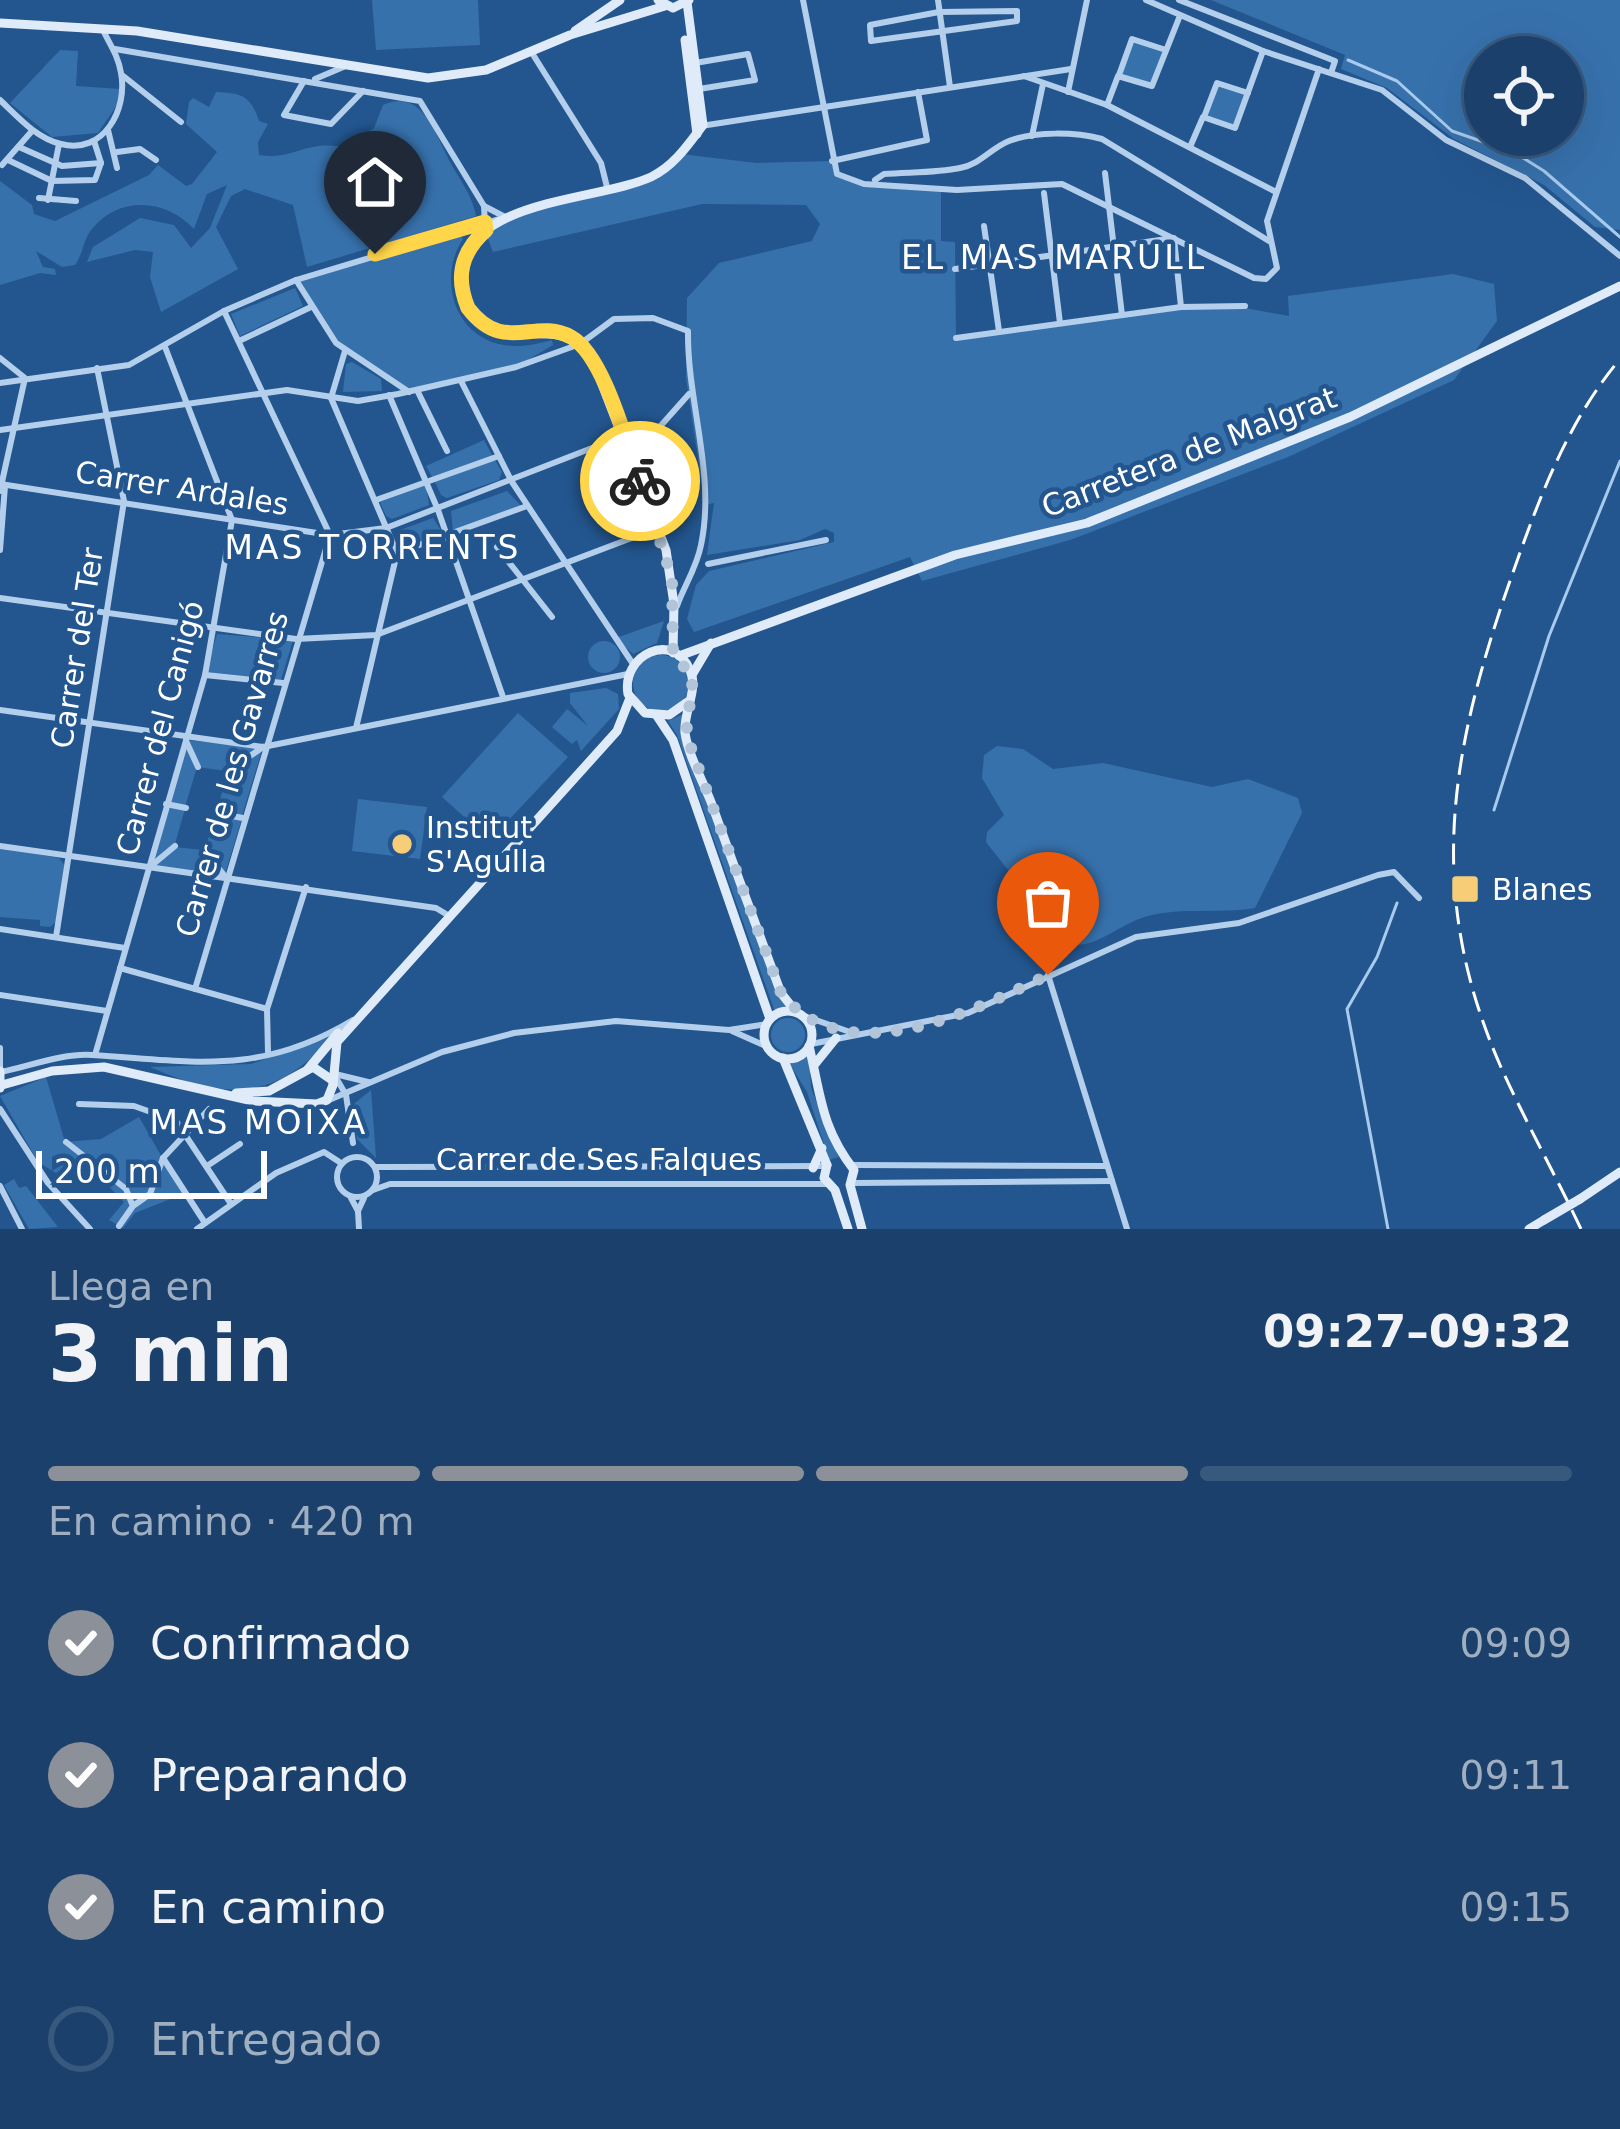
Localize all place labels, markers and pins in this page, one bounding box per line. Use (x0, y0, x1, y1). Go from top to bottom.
pin (324, 131, 426, 254)
place label: Institut S'Agulla (426, 810, 547, 879)
marker: Institut S'Agulla (389, 831, 415, 857)
pin (997, 852, 1099, 975)
place label: Blanes (1492, 872, 1592, 907)
marker: Blanes (1449, 873, 1481, 905)

